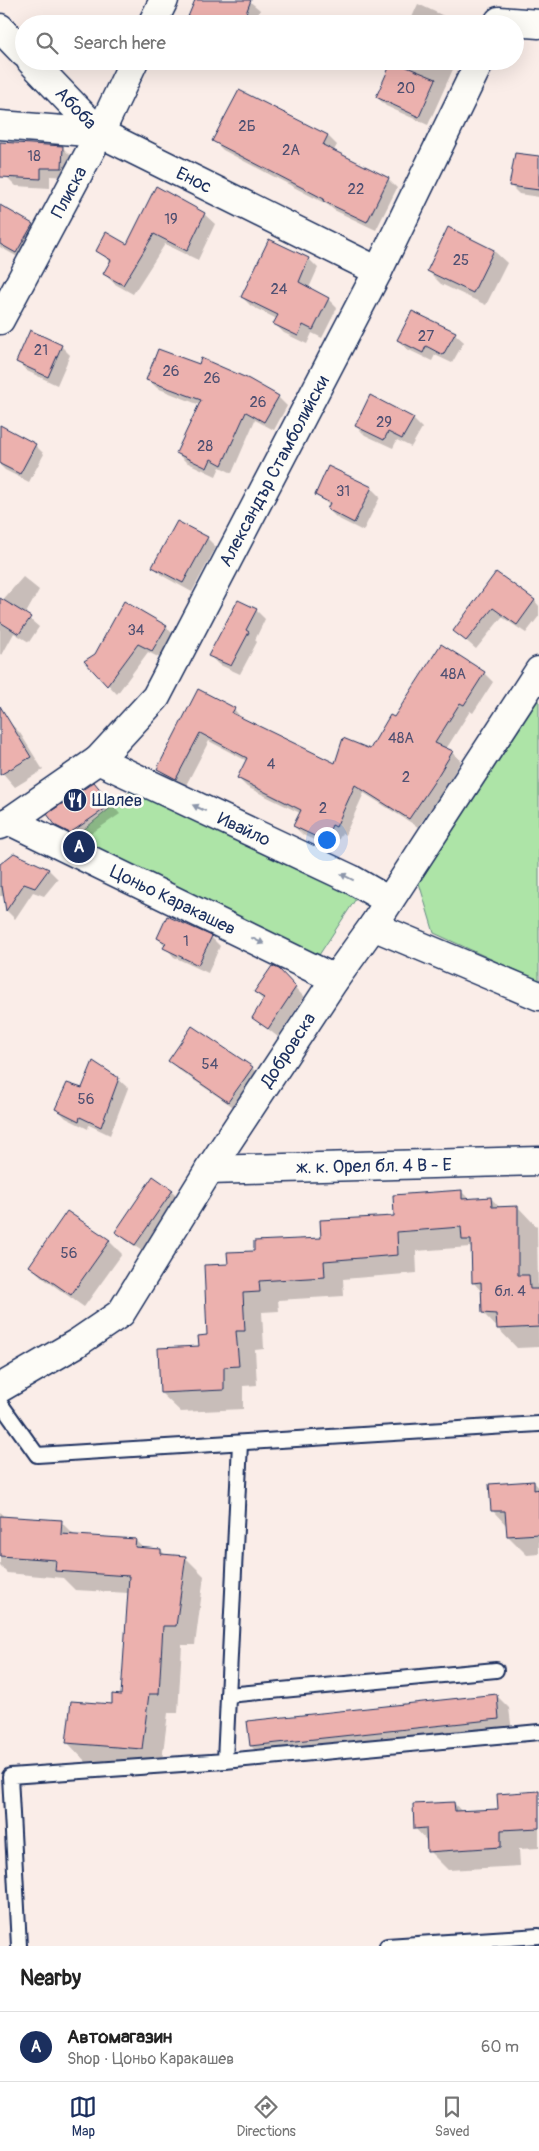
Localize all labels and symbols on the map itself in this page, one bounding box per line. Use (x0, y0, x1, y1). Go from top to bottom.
house number: 20 (397, 79, 415, 98)
street label: Абоба (50, 82, 101, 134)
house number: 2Б (238, 117, 256, 136)
house number: 2А (282, 141, 300, 160)
house number: 18 (27, 147, 41, 166)
street label: Енос (172, 162, 216, 199)
street label: Плиска (46, 163, 93, 222)
house number: 22 (348, 180, 364, 199)
house number: 19 (164, 210, 178, 229)
house number: 25 (453, 251, 469, 270)
house number: 24 (270, 280, 288, 299)
house number: 27 (418, 327, 434, 346)
house number: 21 (34, 341, 48, 360)
house number: 26 (162, 362, 180, 381)
house number: 26 (203, 369, 221, 388)
street label: Александър Стамболийски (214, 372, 335, 571)
house number: 26 (249, 393, 267, 412)
house number: 29 (376, 413, 392, 432)
house number: 28 (197, 437, 213, 456)
house number: 31 (336, 482, 350, 501)
house number: 34 (127, 621, 145, 640)
house number: 48А (440, 665, 466, 684)
house number: 48А (388, 729, 414, 748)
house number: 4 (267, 755, 276, 774)
house number: 2 (402, 768, 410, 787)
restaurant icon: Шалев (62, 787, 88, 813)
place label: Шалев (92, 789, 142, 812)
house number: 2 (319, 799, 327, 818)
one-way arrow (192, 804, 207, 813)
street label: Ивайло (214, 807, 274, 852)
your location (314, 827, 340, 853)
pin: A (63, 828, 95, 866)
street label: Цоньо Каракашев (106, 860, 239, 941)
one-way arrow (340, 873, 354, 881)
house number: 1 (183, 932, 189, 951)
one-way arrow (251, 937, 265, 945)
street label: Добровска (255, 1009, 321, 1093)
house number: 54 (202, 1055, 219, 1074)
house number: 56 (78, 1090, 94, 1109)
street label: ж. к. Орел бл. 4 В - Е (296, 1154, 452, 1179)
house number: 56 (61, 1244, 77, 1263)
house number: бл. 4 (494, 1282, 526, 1301)

